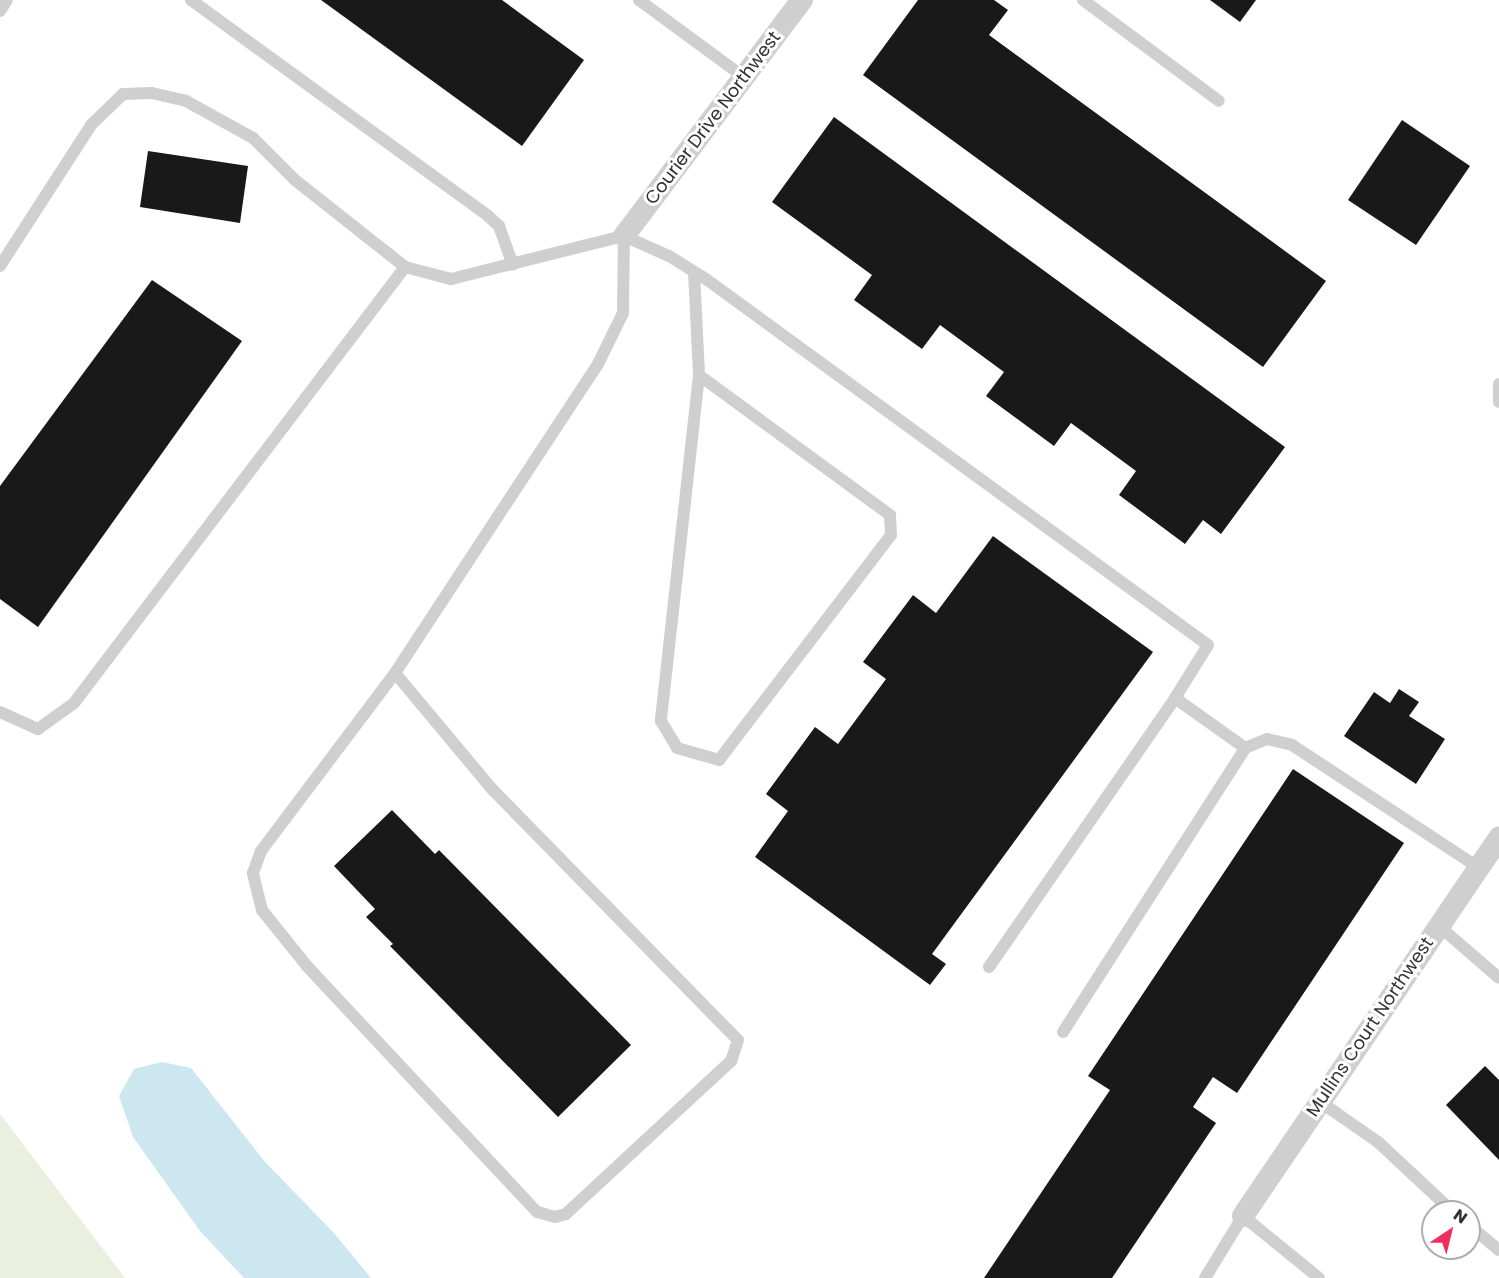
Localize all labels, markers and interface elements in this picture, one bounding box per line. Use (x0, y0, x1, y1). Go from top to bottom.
street label: Courier Drive Northwest (641, 27, 785, 209)
street label: Mullins Court Northwest (1302, 933, 1438, 1121)
north arrow (1421, 1200, 1481, 1260)
text: N (1449, 1204, 1472, 1229)

